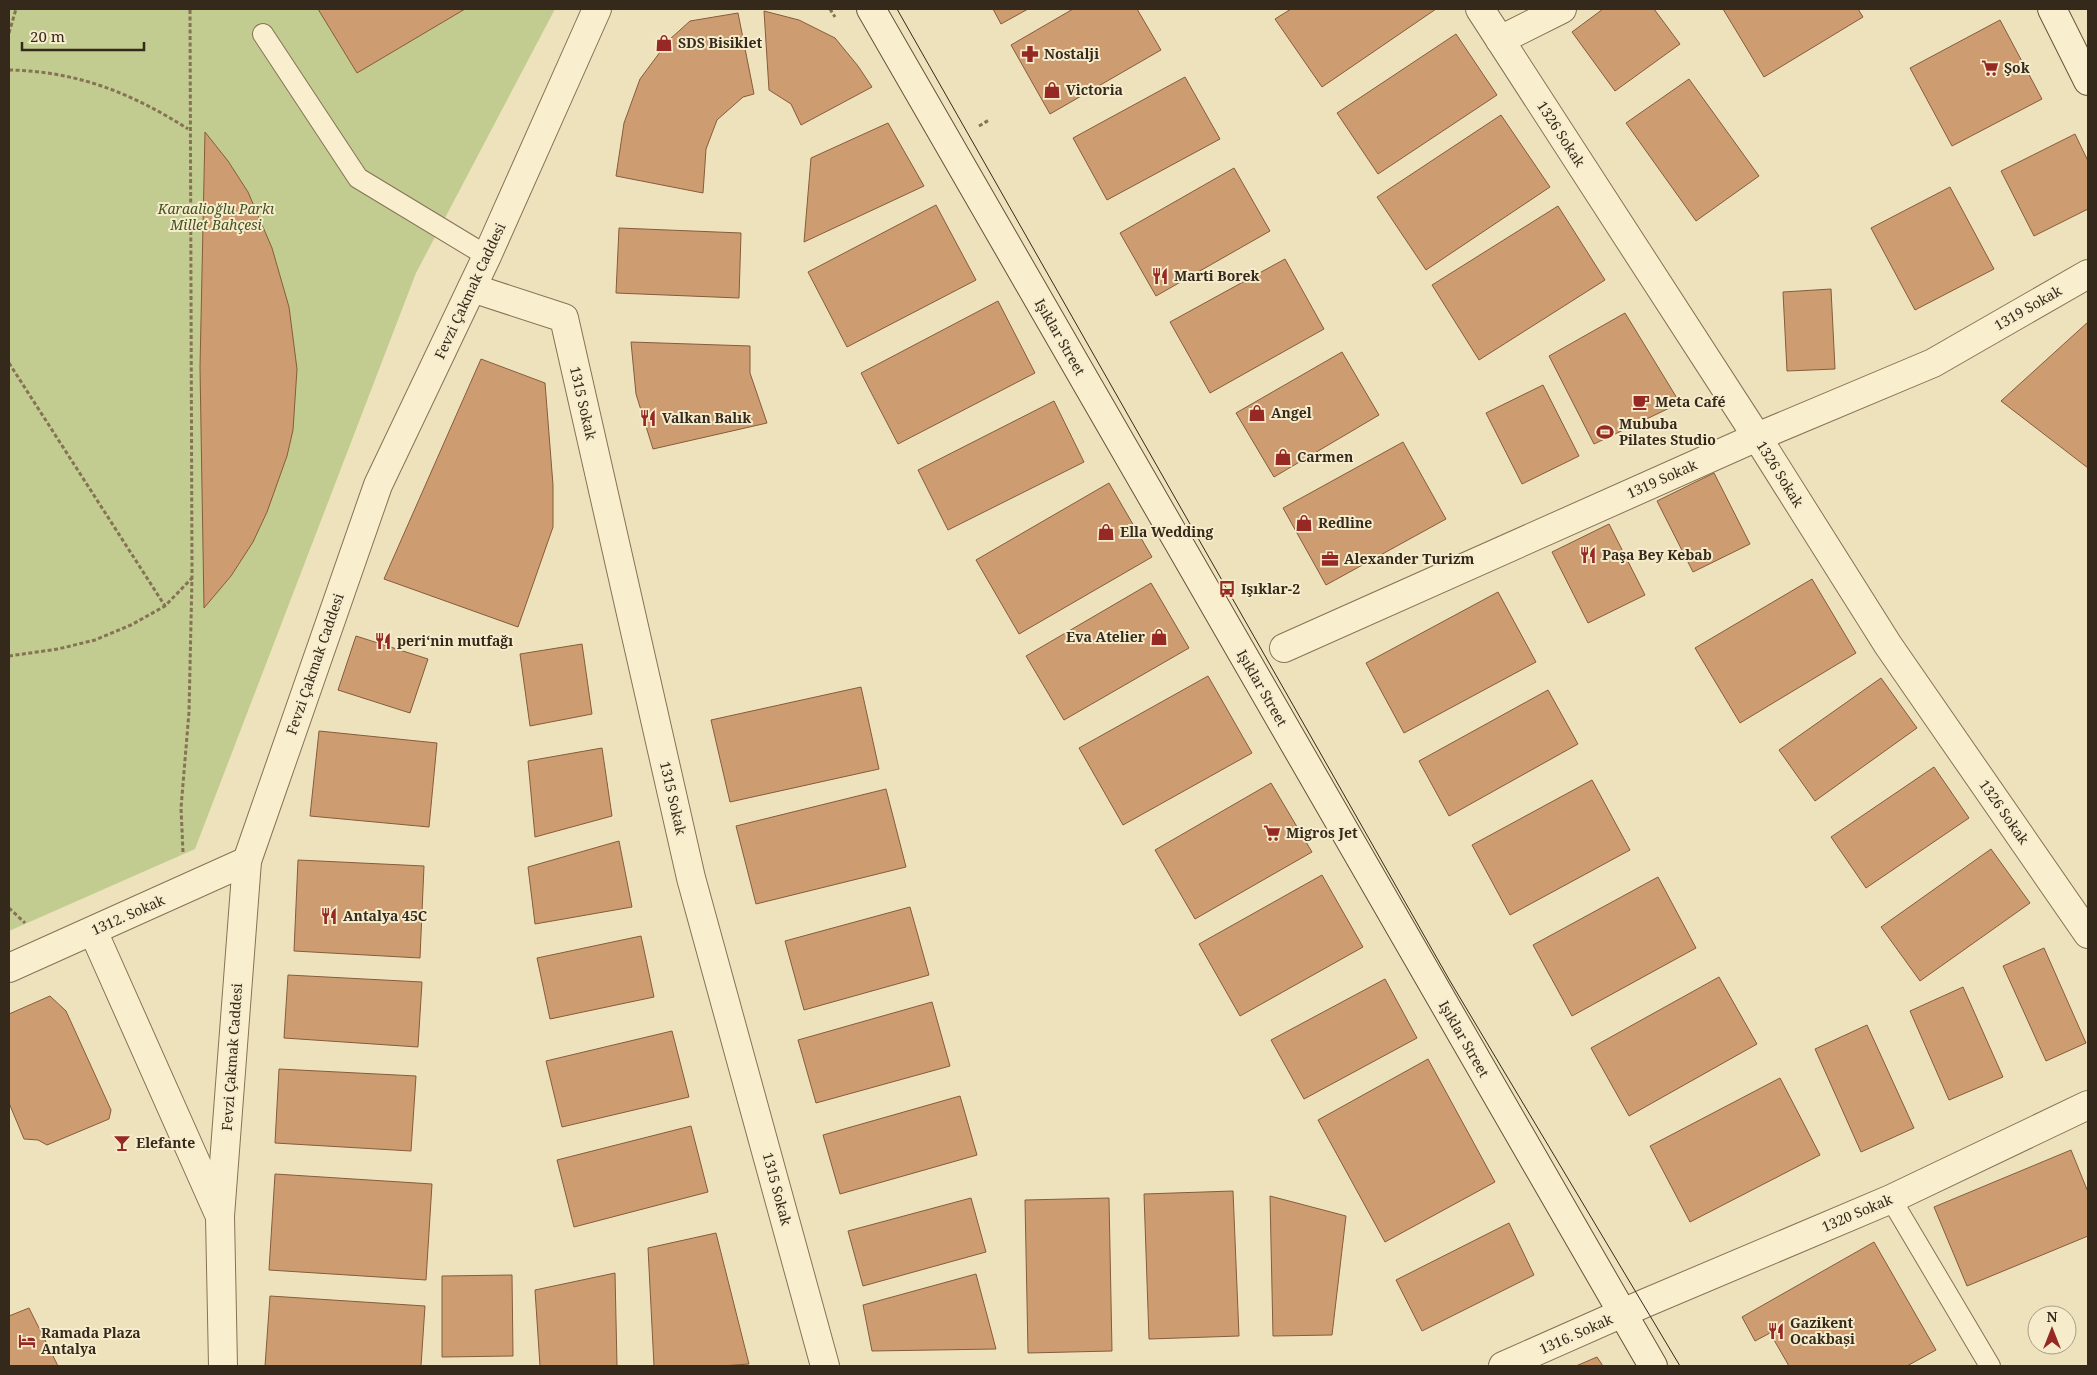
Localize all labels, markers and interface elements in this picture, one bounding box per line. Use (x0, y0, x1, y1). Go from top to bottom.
scale bar (22, 20, 145, 52)
text: 20 m (30, 26, 65, 46)
shop icon: SDS Bisiklet (654, 33, 674, 53)
place label: SDS Bisiklet (678, 33, 762, 52)
pharmacy icon: Nostalji (1020, 44, 1040, 64)
place label: Nostalji (1044, 44, 1099, 63)
supermarket icon: Şok (1980, 58, 2000, 78)
place label: Şok (2004, 58, 2030, 77)
shop icon: Victoria (1042, 80, 1062, 100)
place label: Victoria (1066, 80, 1123, 99)
street label: 1326 Sokak (1533, 97, 1590, 171)
park label: Karaalioğlu Parkı Millet Bahçesi (157, 199, 275, 234)
street label: Fevzi Çakmak Caddesi (430, 219, 510, 362)
restaurant icon: Marti Borek (1150, 266, 1170, 286)
place label: Marti Borek (1174, 266, 1260, 285)
street label: 1319 Sokak (1991, 280, 2066, 335)
street label: Işıklar Street (1031, 295, 1090, 379)
street label: 1315 Sokak (566, 364, 601, 442)
cafe icon: Meta Café (1631, 392, 1651, 412)
place label: Meta Café (1655, 392, 1726, 411)
shop icon: Angel (1247, 403, 1267, 423)
place label: Angel (1271, 403, 1312, 422)
restaurant icon: Valkan Balık (638, 408, 658, 428)
place label: Valkan Balık (662, 408, 751, 427)
place label: Mububa Pilates Studio (1619, 414, 1716, 449)
sports icon: Mububa Pilates Studio (1595, 422, 1615, 442)
street label: 1326 Sokak (1753, 437, 1809, 511)
shop icon: Carmen (1273, 447, 1293, 467)
place label: Carmen (1297, 447, 1353, 466)
street label: 1319 Sokak (1624, 454, 1701, 502)
shop icon: Redline (1294, 513, 1314, 533)
place label: Redline (1318, 513, 1372, 532)
shop icon: Ella Wedding (1096, 522, 1116, 542)
place label: Ella Wedding (1120, 522, 1214, 541)
restaurant icon: Paşa Bey Kebab (1578, 545, 1598, 565)
place label: Paşa Bey Kebab (1602, 545, 1712, 564)
office icon: Alexander Turizm (1320, 549, 1340, 569)
place label: Alexander Turizm (1344, 549, 1474, 568)
bus stop icon: Işıklar-2 (1217, 579, 1237, 599)
place label: Işıklar-2 (1241, 579, 1300, 598)
street label: Fevzi Çakmak Caddesi (281, 590, 348, 737)
place label: Eva Atelier (1066, 627, 1146, 646)
shop icon: Eva Atelier (1149, 627, 1169, 647)
restaurant icon: peri‘nin mutfağı (373, 631, 393, 651)
place label: peri‘nin mutfağı (397, 631, 513, 650)
street label: Işıklar Street (1233, 646, 1292, 730)
street label: 1315 Sokak (656, 759, 691, 837)
street label: 1326 Sokak (1975, 776, 2034, 849)
supermarket icon: Migros Jet (1262, 823, 1282, 843)
place label: Migros Jet (1286, 823, 1358, 842)
street label: 1312. Sokak (88, 890, 168, 939)
restaurant icon: Antalya 45C (319, 906, 339, 926)
place label: Antalya 45C (343, 906, 427, 925)
street label: Fevzi Çakmak Caddesi (217, 982, 246, 1132)
street label: Işıklar Street (1435, 997, 1494, 1081)
bar icon: Elefante (112, 1133, 132, 1153)
place label: Elefante (136, 1133, 195, 1152)
street label: 1315 Sokak (759, 1150, 797, 1228)
street label: 1320 Sokak (1819, 1189, 1896, 1236)
north arrow (2027, 1305, 2077, 1355)
text: N (2046, 1307, 2058, 1326)
street label: 1316. Sokak (1536, 1309, 1616, 1358)
place label: Gazikent Ocakbași (1790, 1313, 1855, 1348)
restaurant icon: Gazikent Ocakbași (1766, 1321, 1786, 1341)
place label: Ramada Plaza Antalya (41, 1323, 141, 1358)
hotel icon: Ramada Plaza Antalya (17, 1331, 37, 1351)

